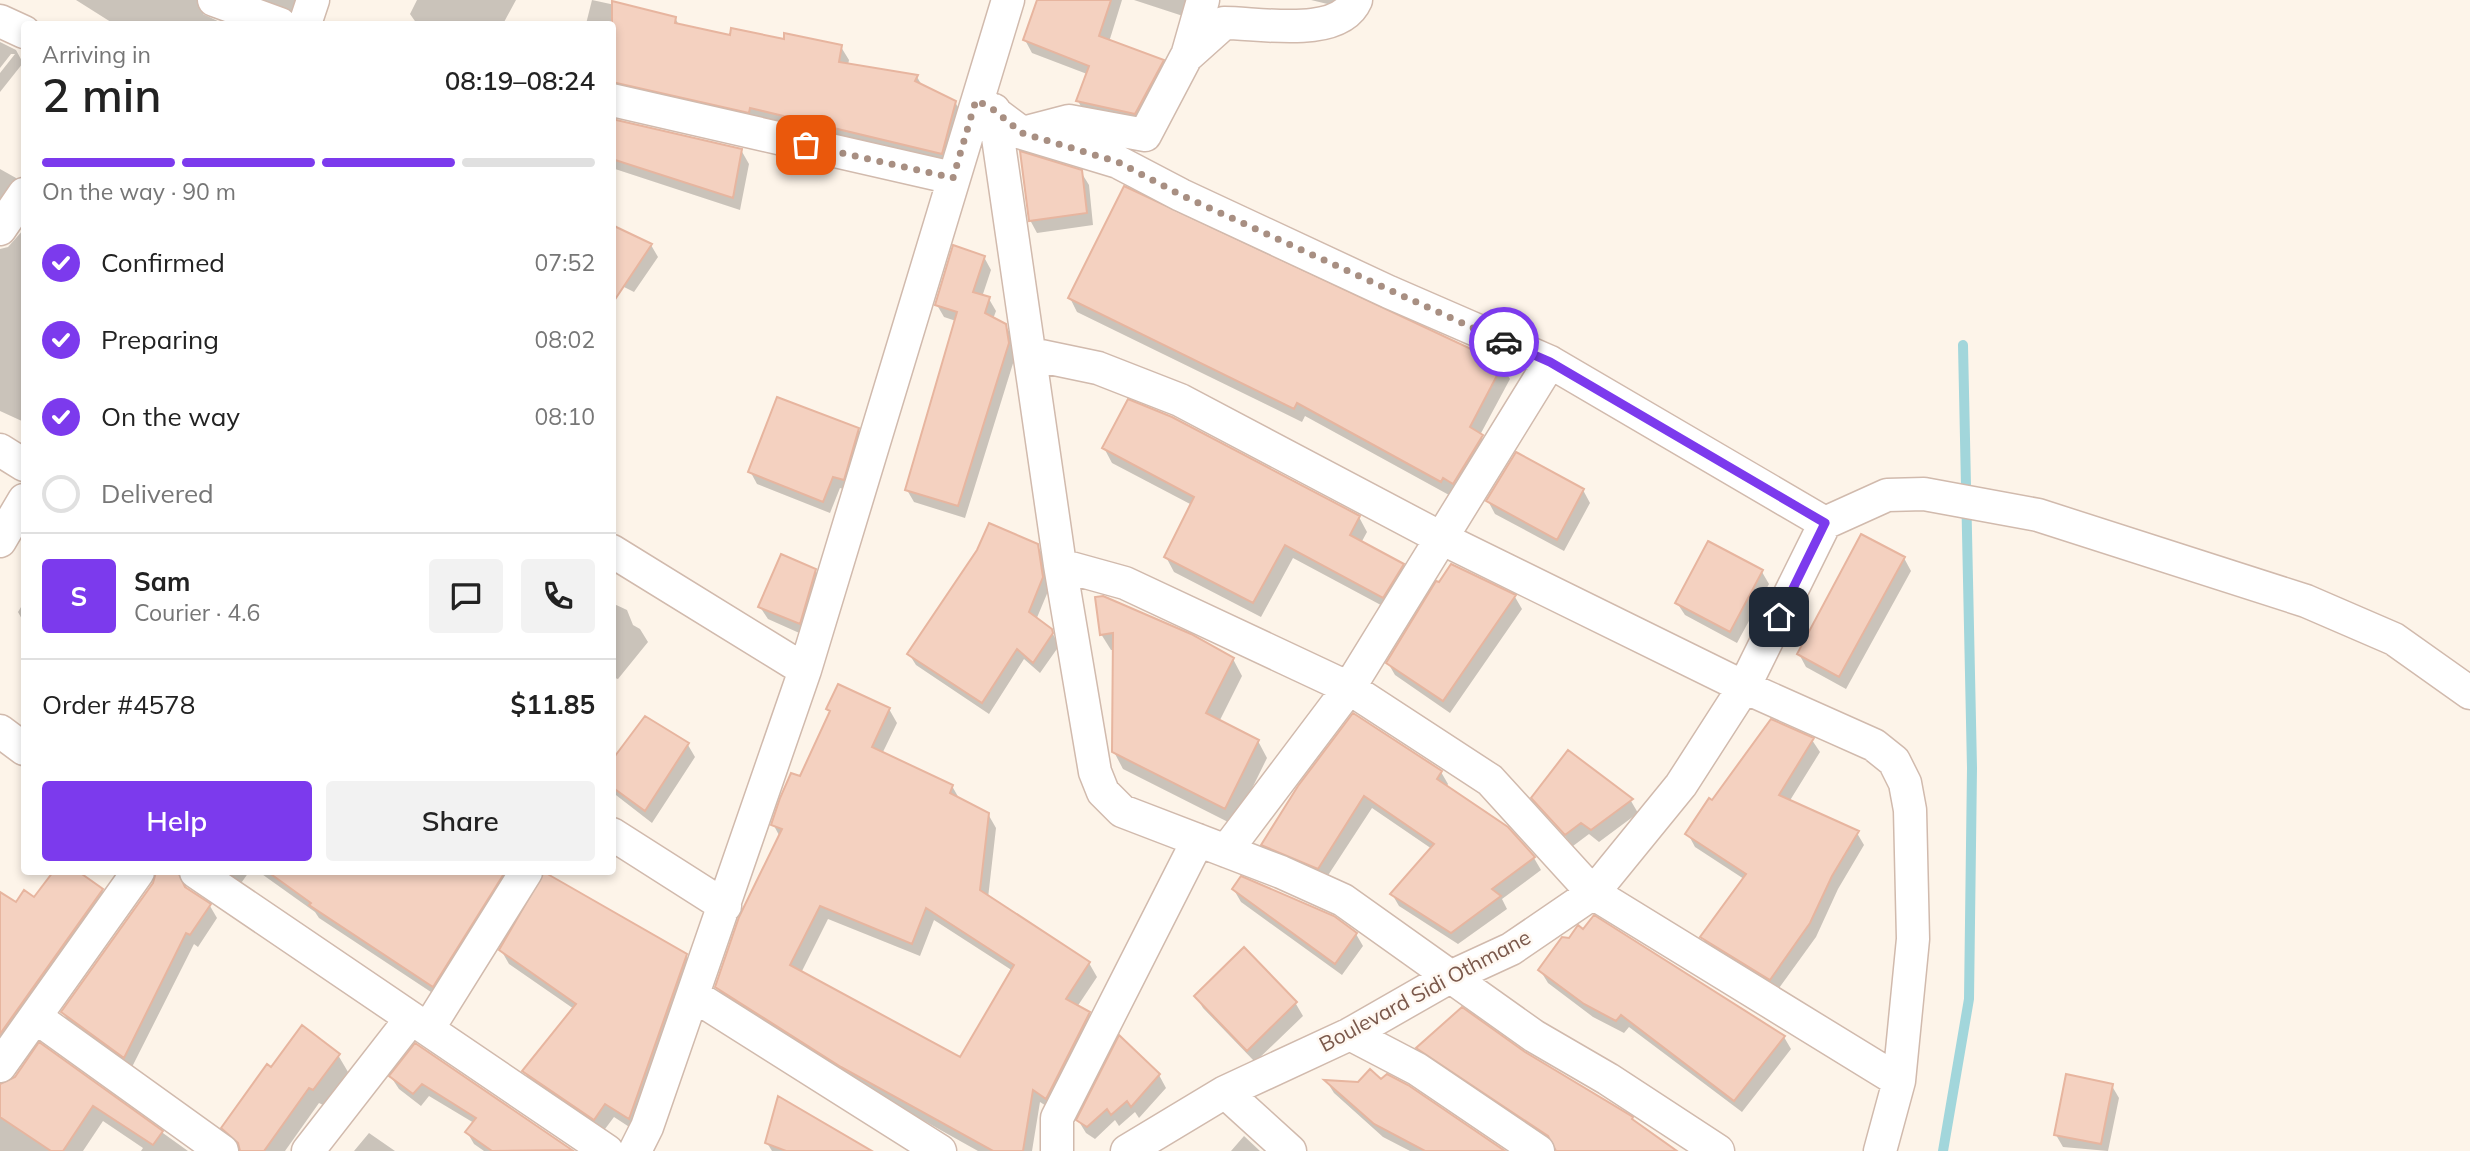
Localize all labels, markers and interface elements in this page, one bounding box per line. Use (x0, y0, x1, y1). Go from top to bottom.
text: Arriving in (42, 40, 151, 69)
text: 08:19–08:24 (445, 64, 595, 97)
text: 2 min (42, 66, 161, 124)
pin (776, 115, 836, 175)
icon: bag (787, 126, 825, 164)
text: On the way · 90 m (42, 177, 236, 206)
icon: check (42, 244, 80, 282)
text: Confirmed (101, 246, 225, 279)
text: 07:52 (535, 248, 595, 277)
courier (1469, 307, 1539, 377)
icon: check (42, 321, 80, 359)
text: Preparing (101, 323, 219, 356)
icon: car (1485, 323, 1523, 361)
text: 08:02 (535, 325, 595, 354)
icon: check (42, 398, 80, 436)
text: On the way (101, 400, 240, 433)
text: 08:10 (535, 402, 595, 431)
text: Delivered (101, 477, 214, 510)
button: chat (429, 559, 503, 633)
button: phone (521, 559, 595, 633)
text: Sam (134, 565, 190, 598)
text: S (71, 580, 87, 613)
pin (1749, 587, 1809, 647)
text: Courier · 4.6 (134, 598, 260, 627)
icon: home (1760, 598, 1798, 636)
text: Order #4578 (42, 688, 195, 721)
text: $11.85 (511, 688, 595, 721)
button: Help (42, 781, 312, 861)
button: Share (326, 781, 595, 861)
street label: Boulevard Sidi Othmane (1314, 923, 1535, 1057)

